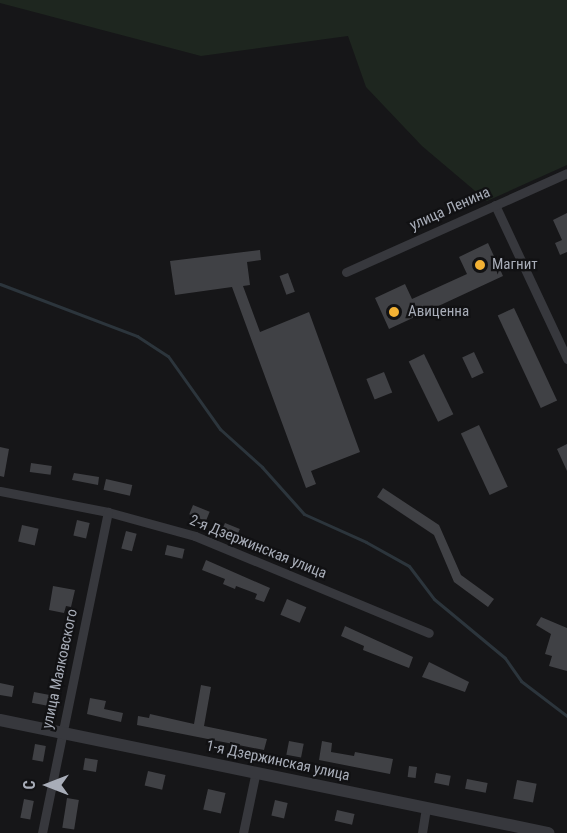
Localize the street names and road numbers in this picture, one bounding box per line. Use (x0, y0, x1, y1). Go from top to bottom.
street label: улица Ленина (407, 183, 493, 235)
street label: 2-я Дзержинская улица (187, 511, 329, 583)
street label: улица Маяковского (39, 607, 81, 731)
street label: 1-я Дзержинская улица (205, 737, 351, 785)

